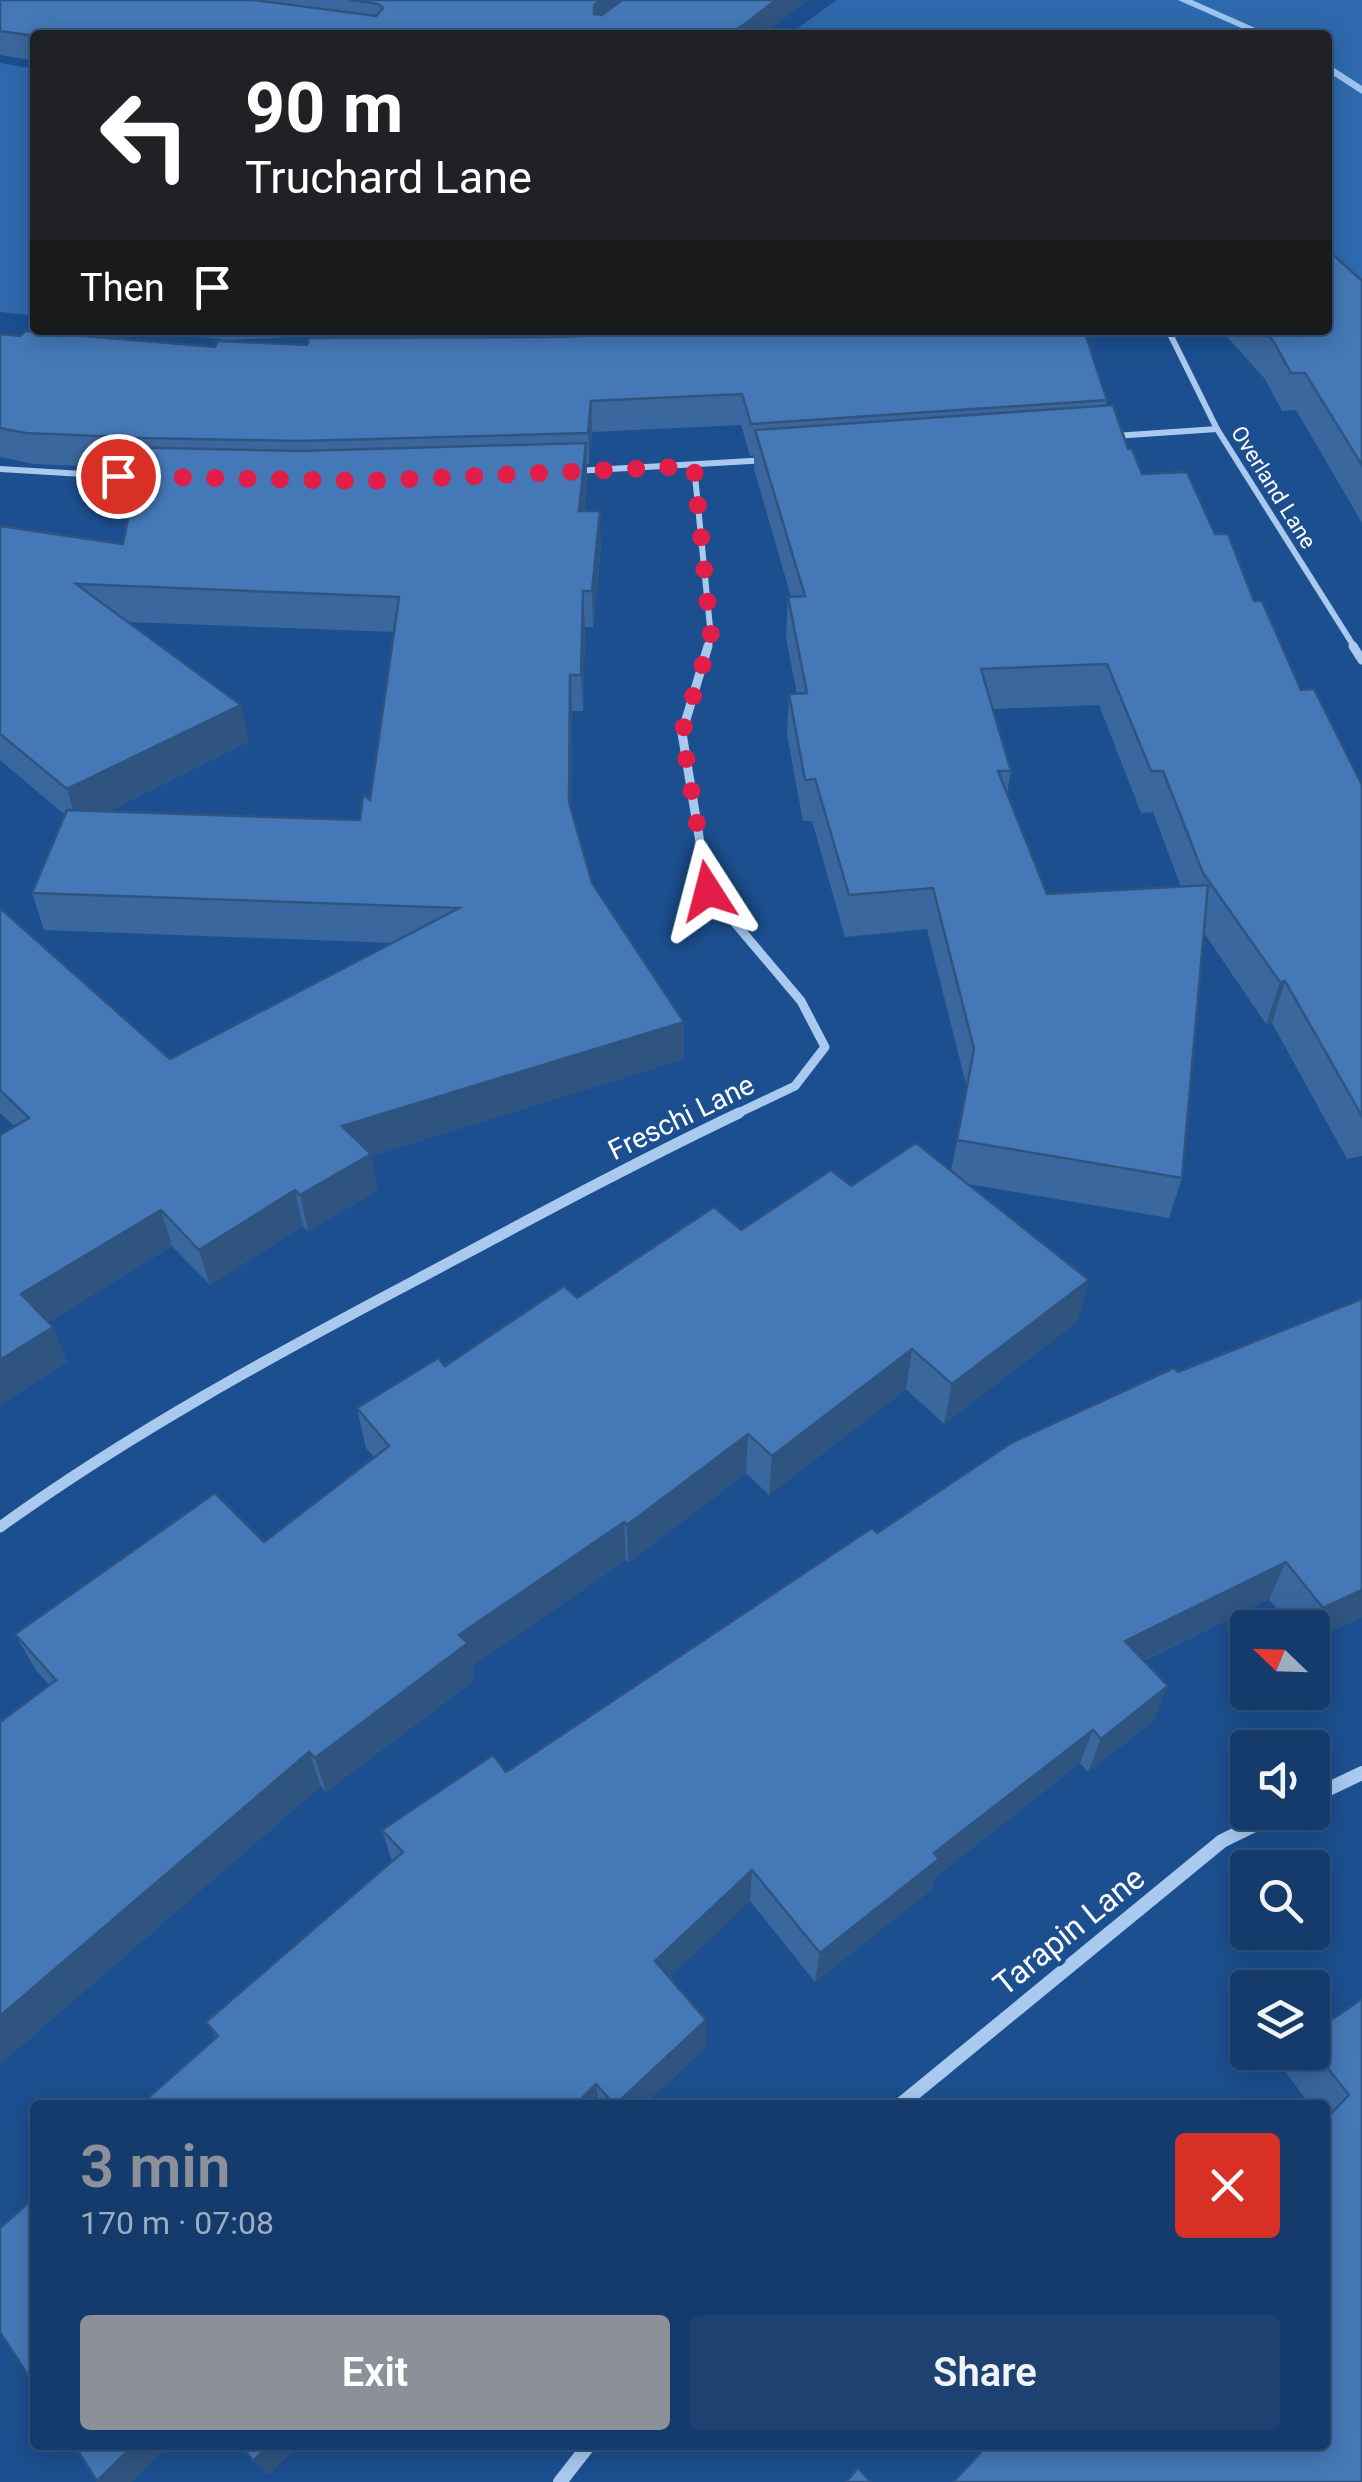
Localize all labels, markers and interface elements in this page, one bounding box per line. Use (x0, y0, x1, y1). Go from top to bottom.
text: 90 m (245, 67, 403, 149)
icon: left (80, 70, 210, 200)
text: Truchard Lane (245, 151, 532, 204)
icon: arrive (185, 260, 240, 315)
text: Then (80, 266, 165, 310)
street label: Overland Lane (1226, 421, 1321, 553)
pin (76, 434, 161, 519)
icon: arrive (91, 449, 146, 504)
position arrow (656, 839, 760, 943)
street label: Freschi Lane (603, 1068, 760, 1167)
north arrow (1230, 1610, 1330, 1710)
map controls (1230, 1610, 1330, 2070)
button: sound (1230, 1730, 1330, 1830)
button: search (1230, 1850, 1330, 1950)
street label: Tarapin Lane (986, 1859, 1152, 2003)
button: layers (1230, 1970, 1330, 2070)
text: 3 min (80, 2131, 230, 2202)
button: close (1175, 2133, 1280, 2238)
text: 170 m · 07:08 (80, 2204, 274, 2242)
button: Exit (80, 2315, 670, 2430)
button: Share (690, 2315, 1280, 2430)

